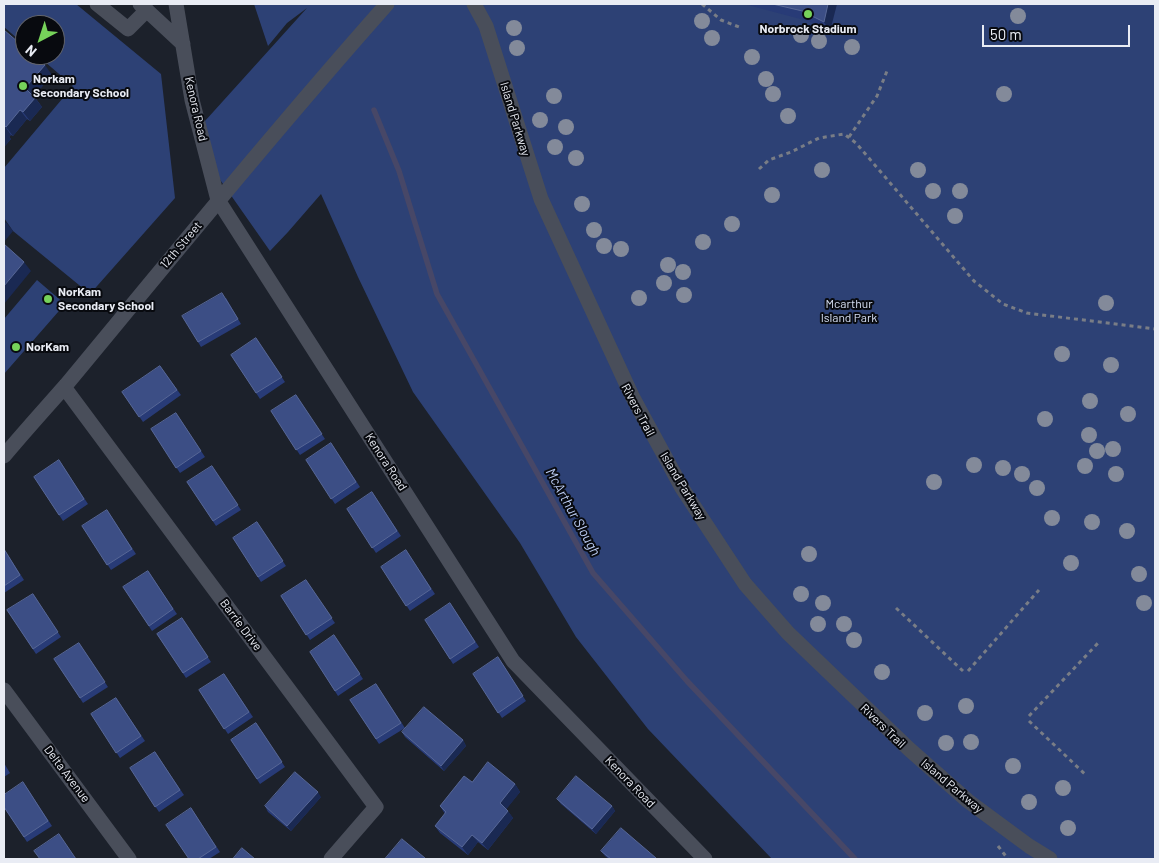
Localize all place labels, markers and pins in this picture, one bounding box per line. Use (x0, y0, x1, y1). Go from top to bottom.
marker: Norbrock Stadium (802, 8, 814, 20)
place label: Norbrock Stadium (760, 22, 856, 36)
place label: Norkam Secondary School (33, 72, 129, 100)
marker: Norkam Secondary School (17, 80, 29, 92)
place label: NorKam Secondary School (58, 285, 154, 313)
marker: NorKam Secondary School (42, 293, 54, 305)
place label: NorKam (26, 340, 69, 354)
marker: NorKam (10, 341, 22, 353)

